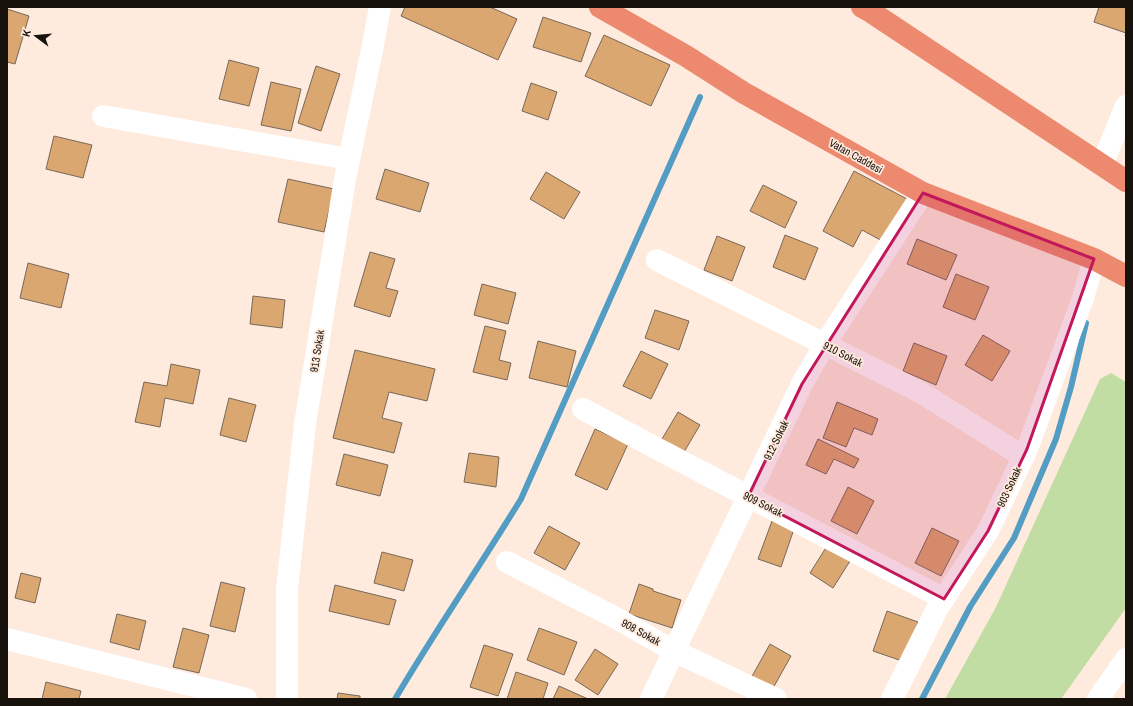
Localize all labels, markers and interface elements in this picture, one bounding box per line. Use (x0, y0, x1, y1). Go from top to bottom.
north arrow (16, 16, 56, 56)
text: K (19, 28, 34, 38)
street label: Vatan Caddesi (827, 136, 885, 176)
street label: 913 Sokak (307, 328, 327, 373)
street label: 910 Sokak (821, 338, 866, 370)
street label: 912 Sokak (760, 417, 792, 462)
street label: 903 Sokak (994, 464, 1025, 509)
street label: 909 Sokak (741, 488, 786, 520)
street label: 908 Sokak (619, 616, 663, 649)

